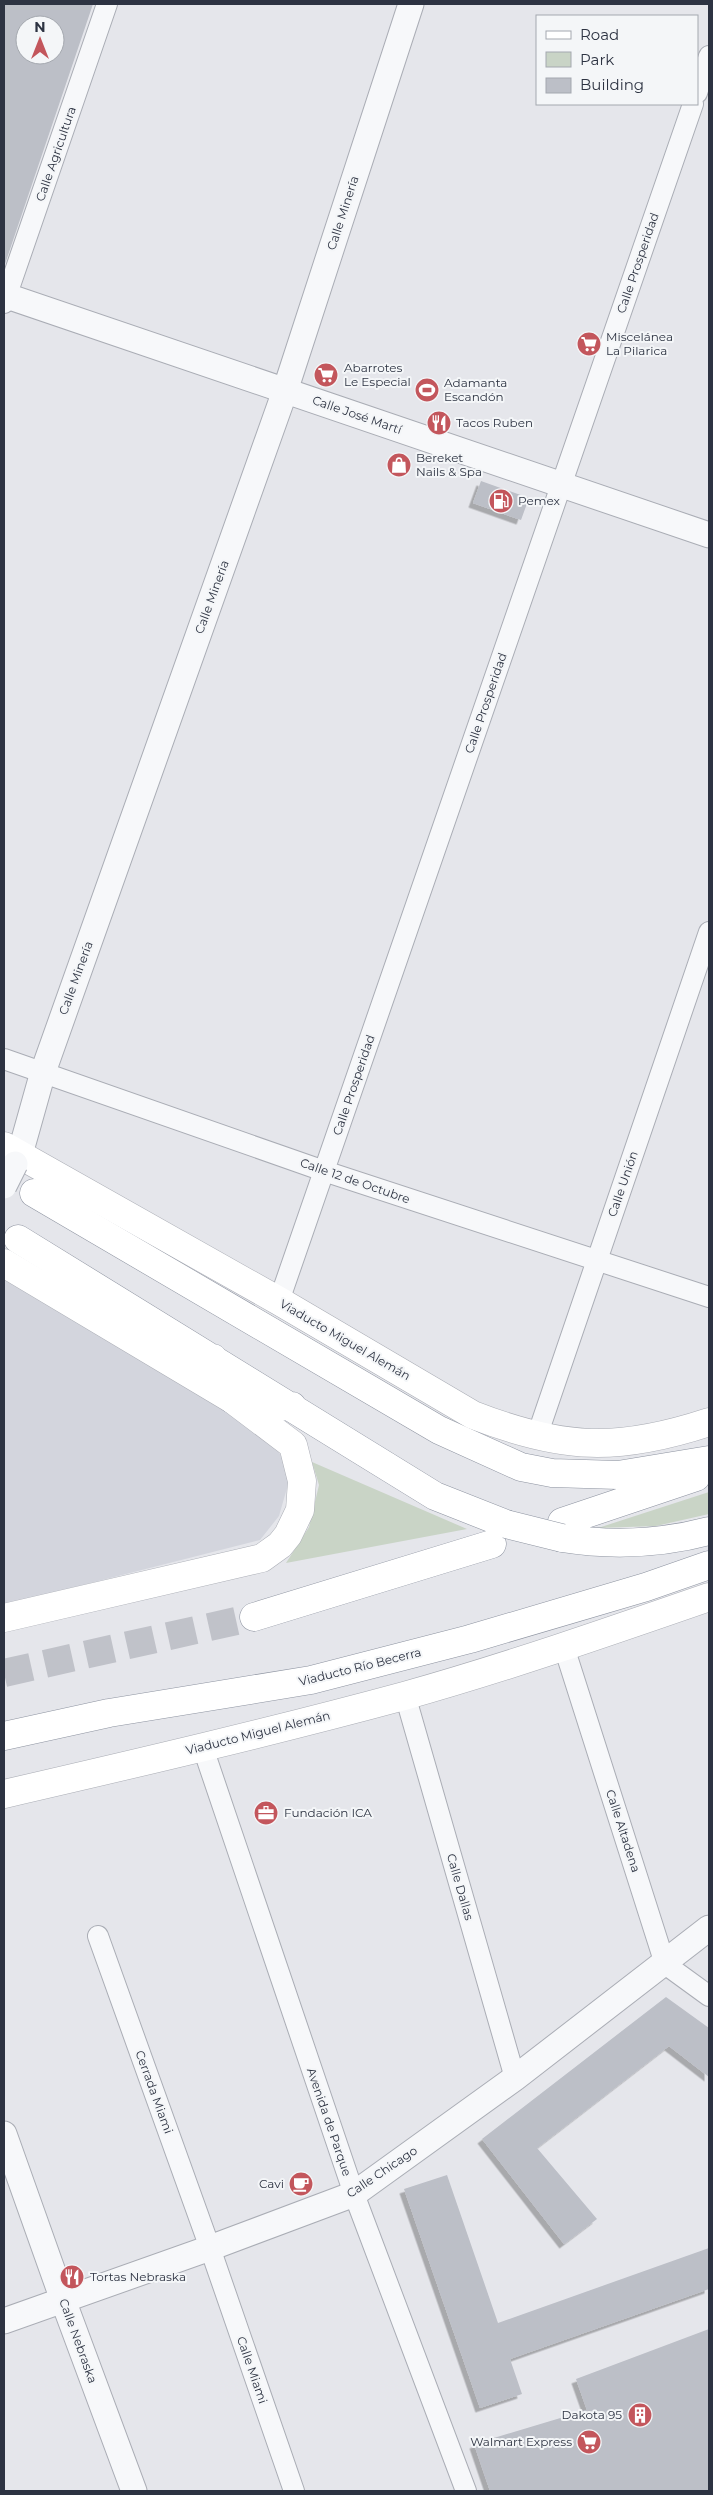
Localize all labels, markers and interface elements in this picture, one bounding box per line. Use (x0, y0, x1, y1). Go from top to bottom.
north arrow (15, 15, 65, 65)
legend (536, 15, 698, 105)
text: N (34, 18, 46, 36)
text: Road (580, 25, 619, 44)
text: Park (580, 50, 614, 69)
text: Building (580, 75, 644, 94)
street label: Calle Agricultura (32, 104, 79, 203)
street label: Calle Minería (323, 174, 362, 252)
street label: Calle Prosperidad (613, 211, 662, 315)
place label: Miscelánea La Pilarica (606, 329, 673, 358)
supermarket icon: Miscelánea La Pilarica (576, 331, 602, 357)
place label: Abarrotes Le Especial (344, 360, 411, 389)
supermarket icon: Abarrotes Le Especial (313, 362, 339, 388)
place label: Adamanta Escandón (444, 375, 507, 404)
sports icon: Adamanta Escandón (414, 377, 440, 403)
street label: Calle José Martí (310, 392, 405, 437)
restaurant icon: Tacos Ruben (426, 410, 452, 436)
place label: Tacos Ruben (456, 415, 533, 430)
place label: Bereket Nails & Spa (416, 450, 482, 479)
shop icon: Bereket Nails & Spa (386, 452, 412, 478)
fuel station icon: Pemex (488, 488, 514, 514)
place label: Pemex (518, 493, 561, 508)
street label: Calle Minería (191, 558, 232, 636)
street label: Calle Prosperidad (461, 651, 510, 755)
street label: Calle Minería (55, 939, 96, 1017)
street label: Calle Prosperidad (329, 1033, 378, 1137)
street label: Calle Unión (604, 1149, 641, 1219)
street label: Calle 12 de Octubre (298, 1155, 412, 1206)
street label: Viaducto Miguel Alemán (277, 1296, 413, 1383)
street label: Viaducto Río Becerra (297, 1644, 423, 1689)
street label: Viaducto Miguel Alemán (184, 1707, 332, 1758)
street label: Calle Altadena (603, 1787, 644, 1874)
office icon: Fundación ICA (253, 1800, 279, 1826)
place label: Fundación ICA (284, 1805, 372, 1820)
street label: Calle Dallas (444, 1852, 477, 1922)
street label: Cerrada Miami (132, 2048, 177, 2136)
street label: Avenida de Parque (304, 2066, 355, 2178)
street label: Calle Chicago (344, 2143, 420, 2201)
cafe icon: Cavi (288, 2171, 314, 2197)
place label: Cavi (259, 2176, 284, 2191)
restaurant icon: Tortas Nebraska (59, 2264, 85, 2290)
place label: Tortas Nebraska (90, 2269, 186, 2284)
street label: Calle Nebraska (56, 2296, 101, 2385)
street label: Calle Miami (234, 2334, 271, 2405)
building icon: Dakota 95 (627, 2402, 653, 2428)
place label: Dakota 95 (562, 2407, 622, 2422)
supermarket icon: Walmart Express (576, 2429, 602, 2455)
place label: Walmart Express (470, 2434, 572, 2449)

